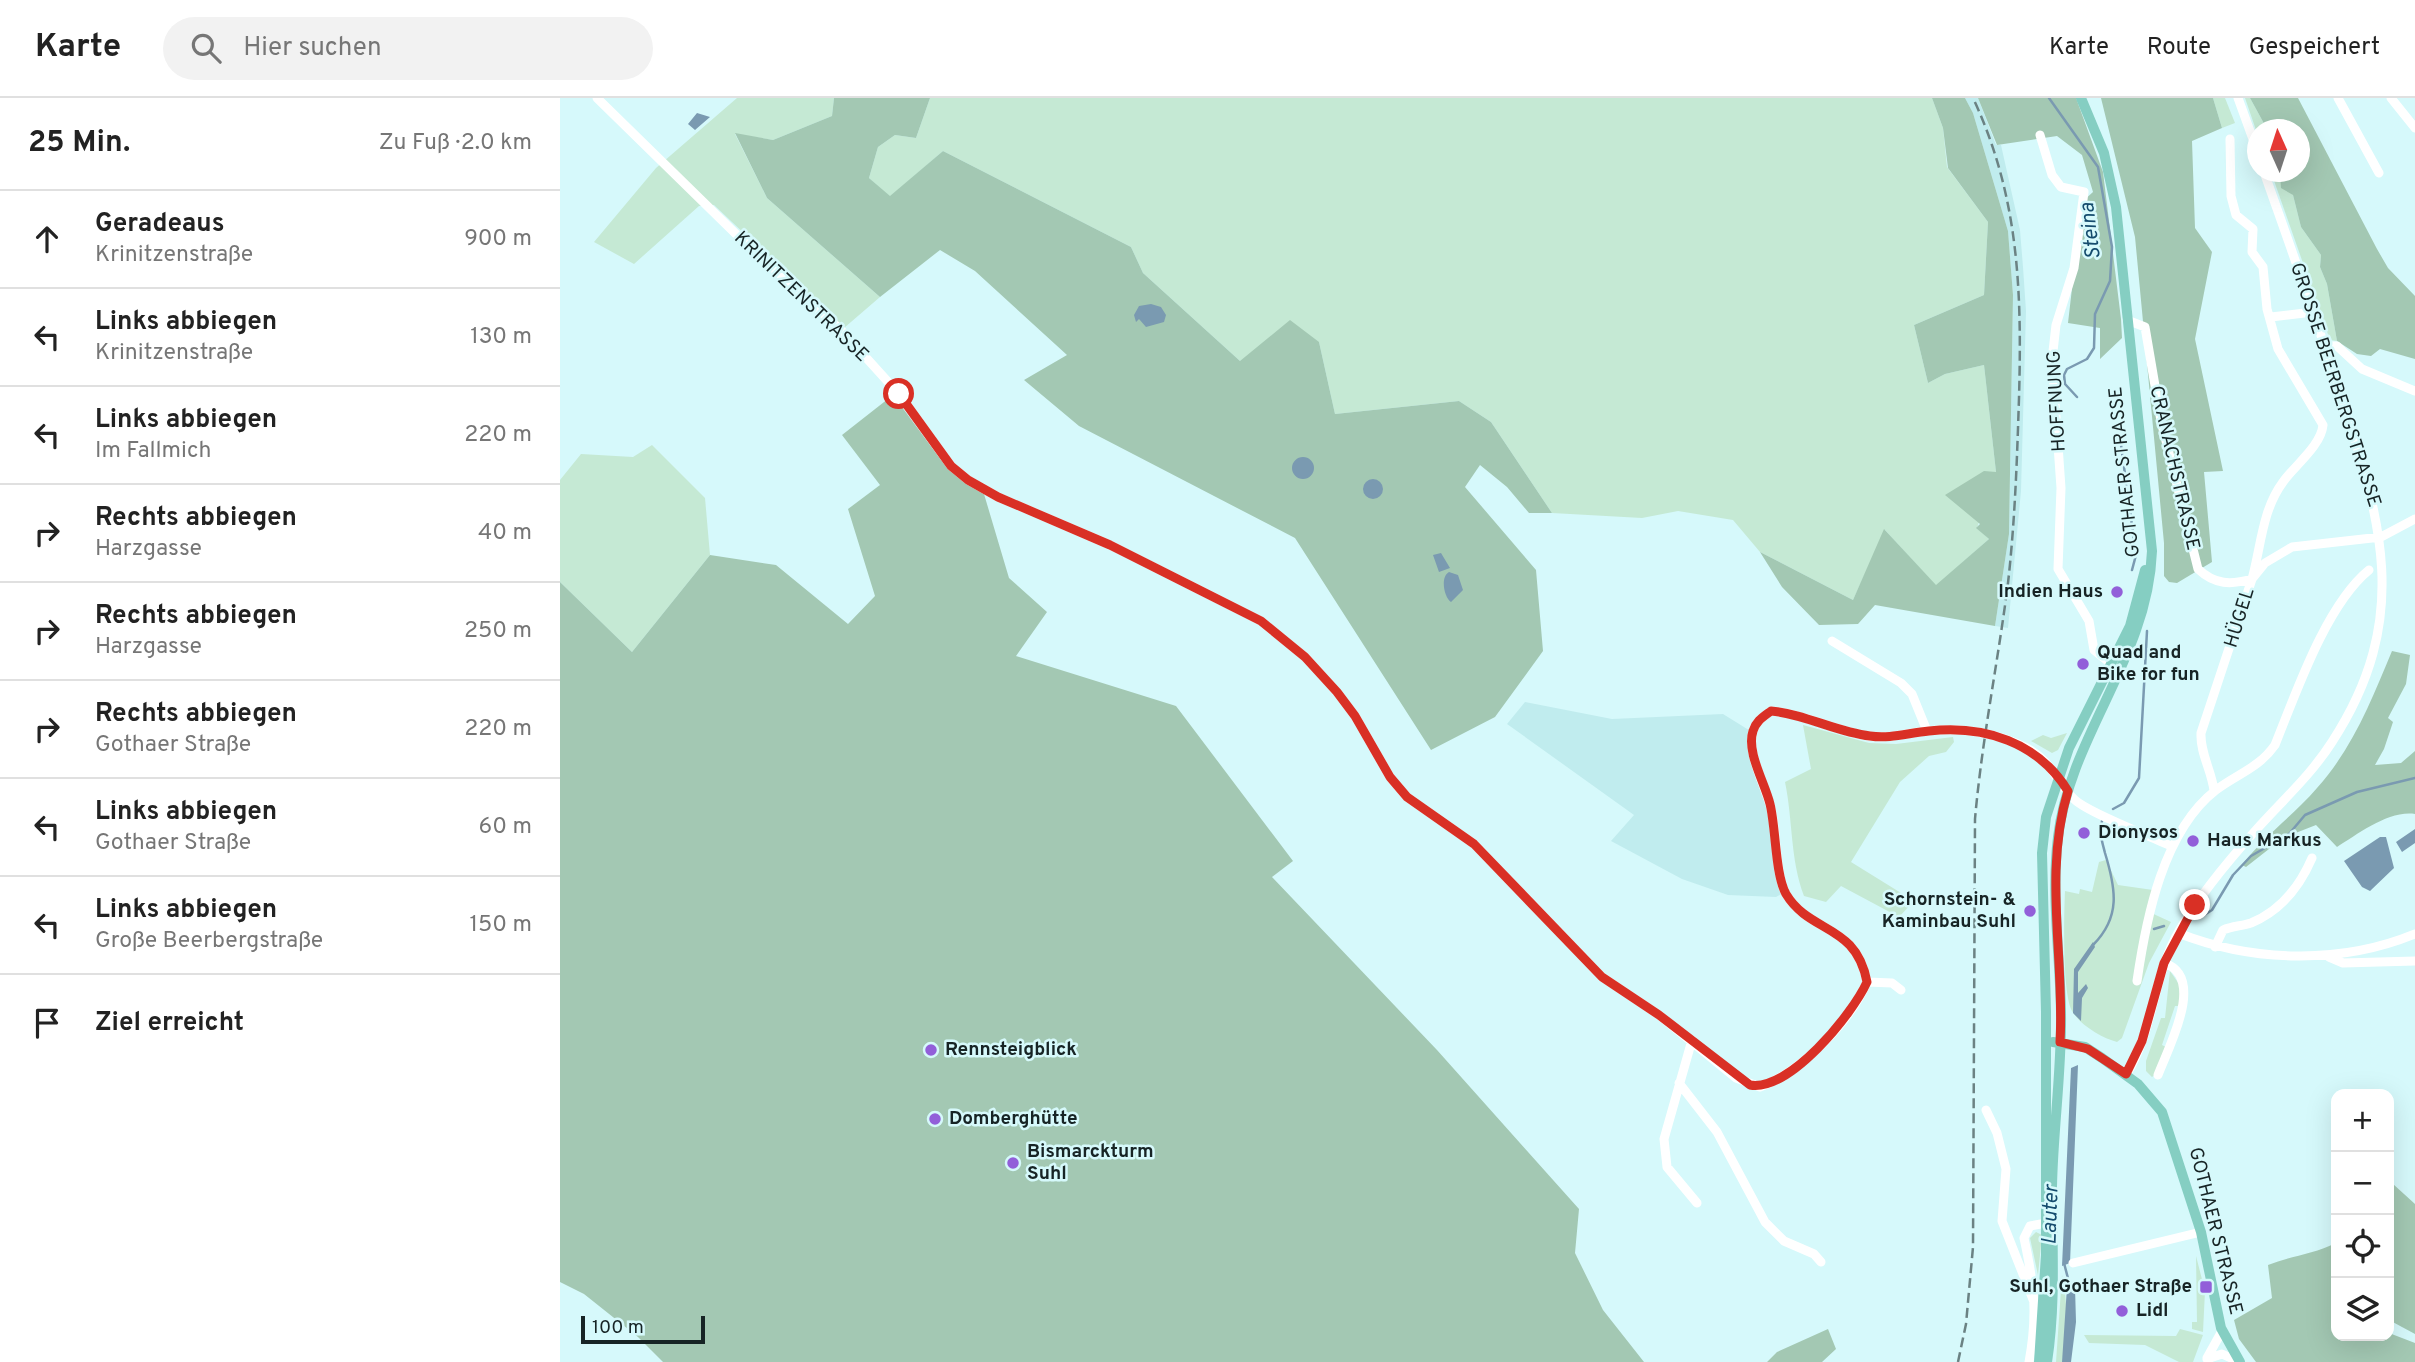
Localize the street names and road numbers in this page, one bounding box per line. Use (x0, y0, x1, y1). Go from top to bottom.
street label: KRINITZENSTRASSE (729, 227, 873, 367)
street label: GROSSE BEERBERGSTRASSE (2284, 260, 2386, 510)
street label: HOFFNUNG (2042, 350, 2072, 452)
street label: CRANACHSTRASSE (2143, 383, 2205, 553)
street label: GOTHAER STRASSE (2104, 385, 2146, 559)
street label: HÜGEL (2219, 585, 2261, 651)
street label: GOTHAER STRASSE (2183, 1145, 2247, 1317)

